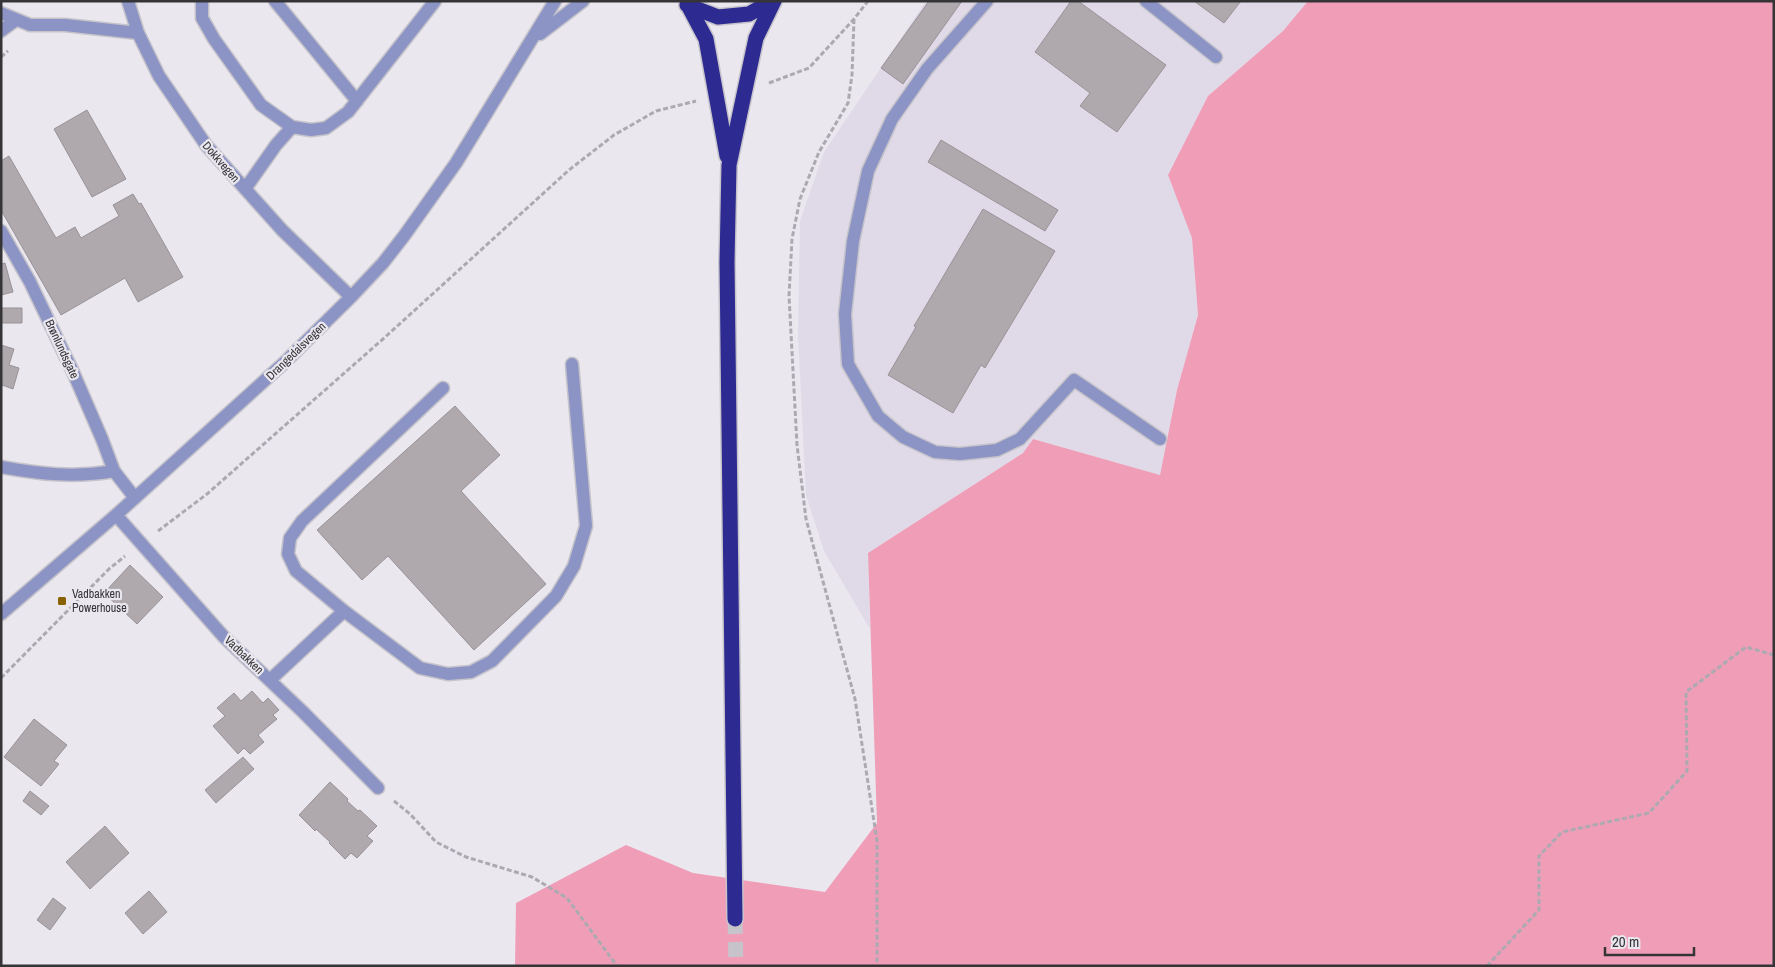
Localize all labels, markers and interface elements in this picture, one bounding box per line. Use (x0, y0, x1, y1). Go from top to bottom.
street label: Dokkvegen (199, 138, 243, 186)
street label: Brønlundsgate (41, 317, 83, 381)
street label: Drangedalsvegen (263, 318, 329, 384)
place label: Vadbakken Powerhouse (72, 586, 127, 616)
marker: Vadbakken Powerhouse (56, 595, 68, 607)
street label: Vadbakken (221, 632, 267, 678)
scale bar (1605, 924, 1694, 956)
text: 20 m (1612, 931, 1639, 952)

